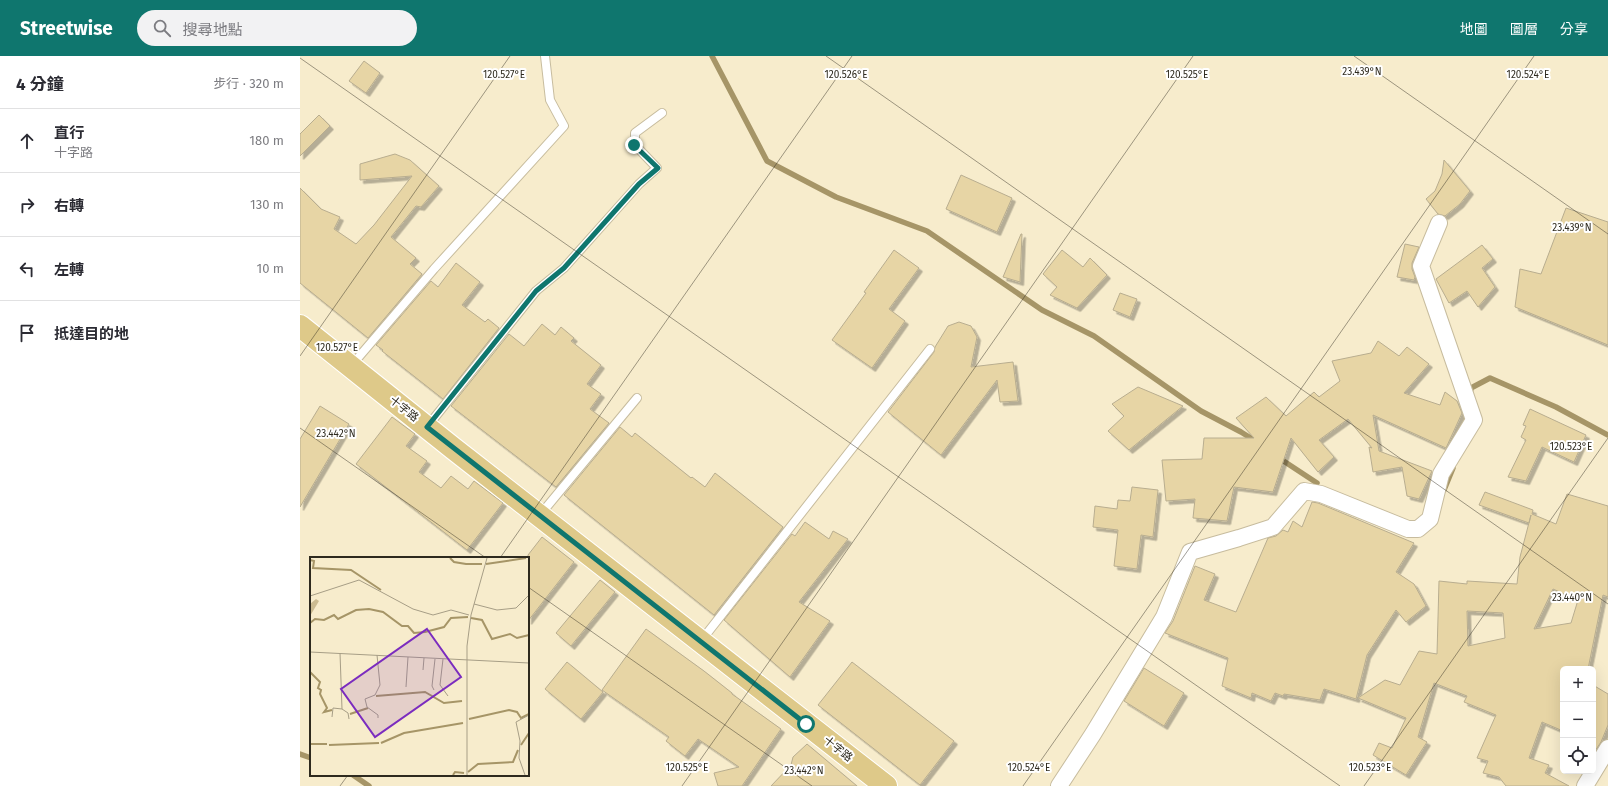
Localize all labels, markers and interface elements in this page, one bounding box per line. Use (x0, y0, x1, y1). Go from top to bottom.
search box (137, 10, 417, 46)
text: Streetwise (20, 17, 113, 40)
icon: search (151, 17, 173, 39)
text: 搜尋地點 (183, 21, 243, 39)
text: 地圖 (1460, 21, 1488, 38)
text: 圖層 (1510, 21, 1538, 38)
text: 分享 (1560, 21, 1588, 38)
text: 23.439°N (1342, 66, 1382, 78)
text: 120.527°E (483, 69, 525, 81)
text: 120.526°E (824, 69, 868, 81)
text: 120.525°E (1166, 69, 1208, 81)
text: 120.524°E (1507, 69, 1549, 81)
text: 4 分鐘 (16, 74, 64, 95)
text: 步行 · 320 m (213, 76, 284, 91)
text: 直行 (54, 124, 84, 142)
icon: ahead (16, 130, 38, 152)
text: 180 m (249, 133, 284, 148)
route end (625, 136, 643, 154)
text: 十字路 (54, 145, 93, 160)
icon: right (16, 194, 38, 216)
text: 右轉 (54, 197, 84, 215)
text: 130 m (250, 197, 284, 212)
text: 23.439°N (1552, 222, 1592, 234)
icon: left (16, 258, 38, 280)
text: 左轉 (54, 261, 84, 279)
text: 10 m (257, 261, 284, 276)
icon: arrive (16, 322, 38, 344)
text: 抵達目的地 (54, 325, 129, 343)
text: 120.527°E (316, 342, 358, 354)
street label: 十字路 (387, 394, 421, 424)
text: 23.442°N (316, 428, 356, 440)
text: 120.523°E (1550, 441, 1592, 453)
inset map (310, 557, 529, 776)
text: 23.440°N (1552, 592, 1592, 604)
map controls (1560, 666, 1596, 774)
button: + (1560, 666, 1596, 702)
button: − (1560, 702, 1596, 738)
route start (797, 715, 815, 733)
street label: 十字路 (821, 734, 855, 764)
button: locate (1560, 738, 1596, 774)
text: 120.525°E (666, 762, 708, 774)
text: 120.524°E (1008, 762, 1050, 774)
text: 120.523°E (1349, 762, 1391, 774)
text: 23.442°N (784, 765, 824, 777)

